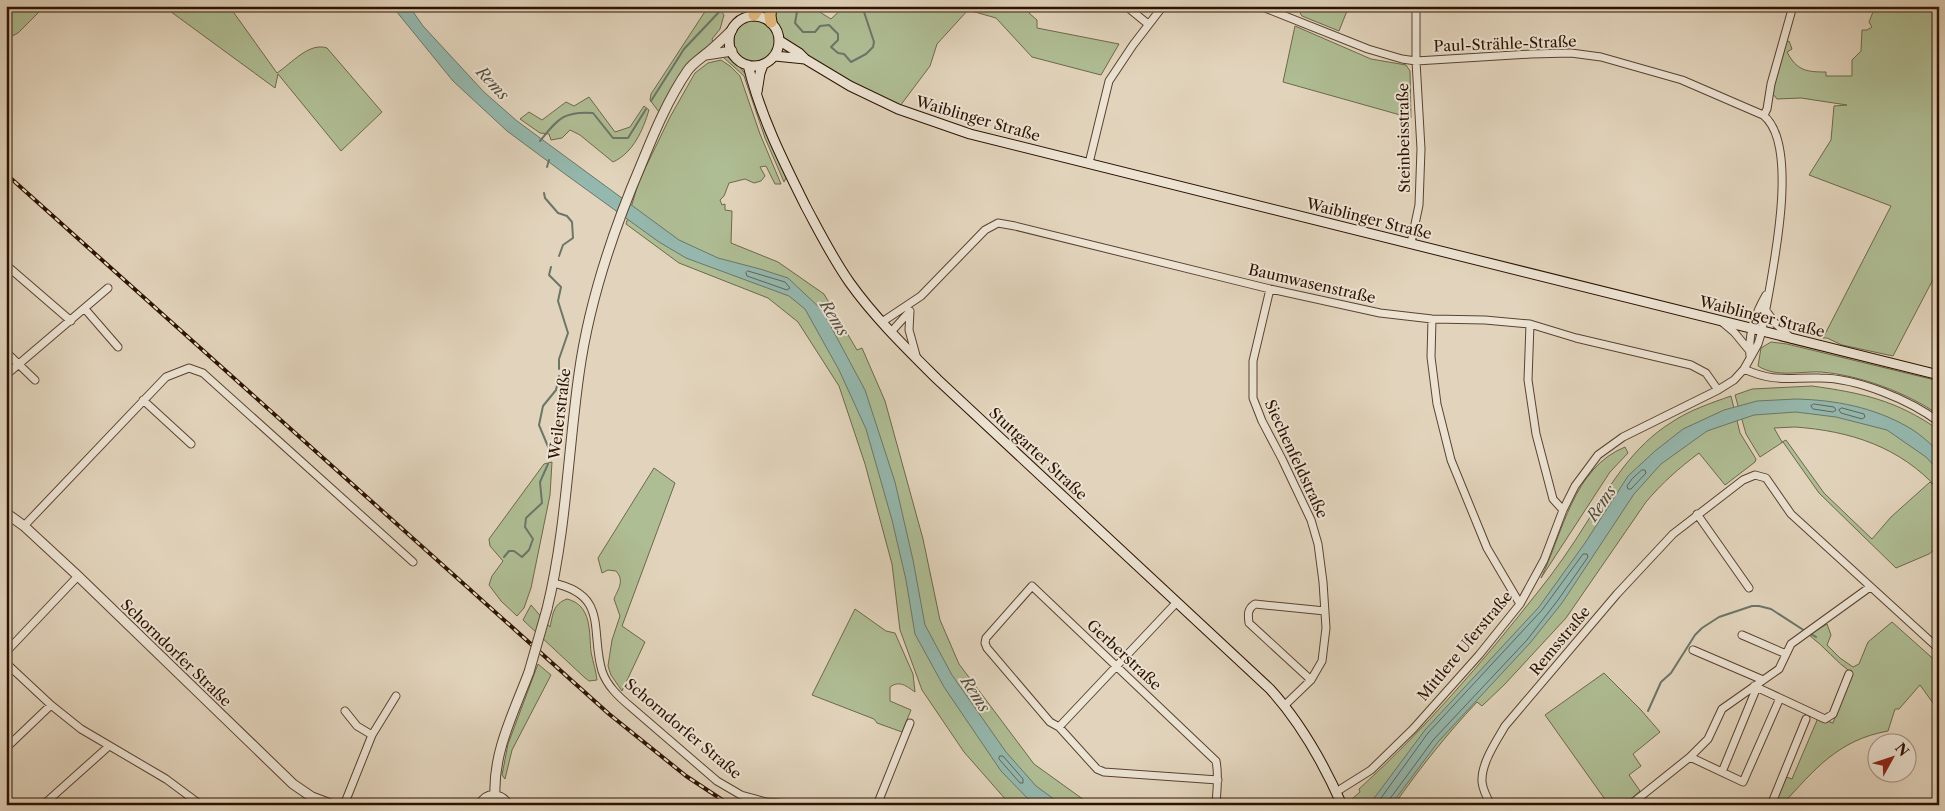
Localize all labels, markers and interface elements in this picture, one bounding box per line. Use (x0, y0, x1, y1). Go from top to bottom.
street label: Paul-Strähle-Straße (1433, 32, 1577, 55)
water label: Rems (471, 60, 514, 104)
street label: Steinbeisstraße (1393, 83, 1414, 193)
street label: Waiblinger Straße (913, 91, 1043, 145)
street label: Waiblinger Straße (1303, 194, 1434, 243)
street label: Baumwasenstraße (1247, 260, 1378, 307)
street label: Waiblinger Straße (1696, 292, 1827, 341)
water label: Rems (815, 294, 854, 340)
street label: Weilerstraße (544, 367, 575, 462)
street label: Siechenfeldstraße (1261, 396, 1332, 521)
street label: Stuttgarter Straße (985, 403, 1091, 504)
water label: Rems (1581, 481, 1620, 526)
street label: Mittlere Uferstraße (1413, 587, 1516, 705)
street label: Schorndorfer Straße (117, 595, 236, 710)
street label: Remsstraße (1525, 602, 1594, 679)
street label: Gerberstraße (1083, 615, 1166, 694)
water label: Rems (956, 670, 995, 716)
street label: Schorndorfer Straße (621, 674, 746, 783)
north arrow (1868, 734, 1918, 784)
text: N (1891, 739, 1913, 760)

